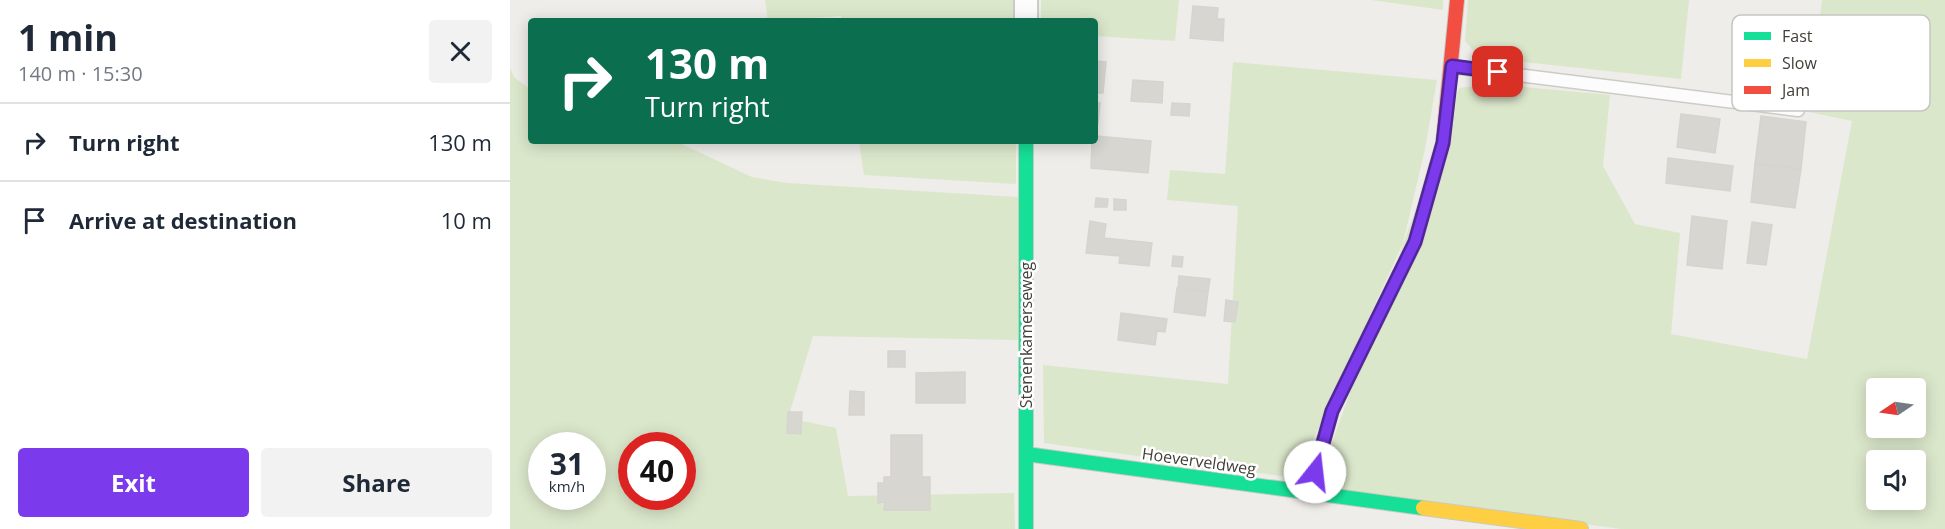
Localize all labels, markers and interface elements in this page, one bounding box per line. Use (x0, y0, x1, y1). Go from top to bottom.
text: 1 min (18, 13, 118, 62)
legend (1732, 15, 1930, 111)
button: close (429, 20, 492, 83)
text: Fast (1782, 25, 1813, 47)
text: 130 m (645, 34, 769, 91)
icon: right (546, 42, 624, 120)
pin (1472, 46, 1523, 97)
text: Slow (1782, 52, 1817, 74)
icon: arrive (1481, 55, 1514, 88)
text: 140 m · 15:30 (18, 60, 143, 87)
text: Jam (1780, 79, 1810, 101)
text: Turn right (645, 88, 770, 125)
icon: right (18, 126, 51, 159)
text: Turn right (69, 127, 180, 157)
text: 130 m (428, 127, 492, 157)
icon: arrive (18, 204, 51, 237)
text: Arrive at destination (69, 205, 297, 235)
text: 10 m (441, 205, 492, 235)
street label: Stenenkamerseweg (1015, 262, 1037, 408)
north arrow (1866, 378, 1926, 438)
map controls (1866, 378, 1926, 510)
speed limit sign: 40 (618, 432, 696, 510)
position arrow (1283, 440, 1347, 504)
street label: Hoeverveldweg (1141, 442, 1258, 480)
text: 31 (550, 443, 584, 484)
button: Exit (18, 448, 249, 517)
button: Share (261, 448, 492, 517)
button: sound (1866, 450, 1926, 510)
text: km/h (549, 476, 585, 496)

